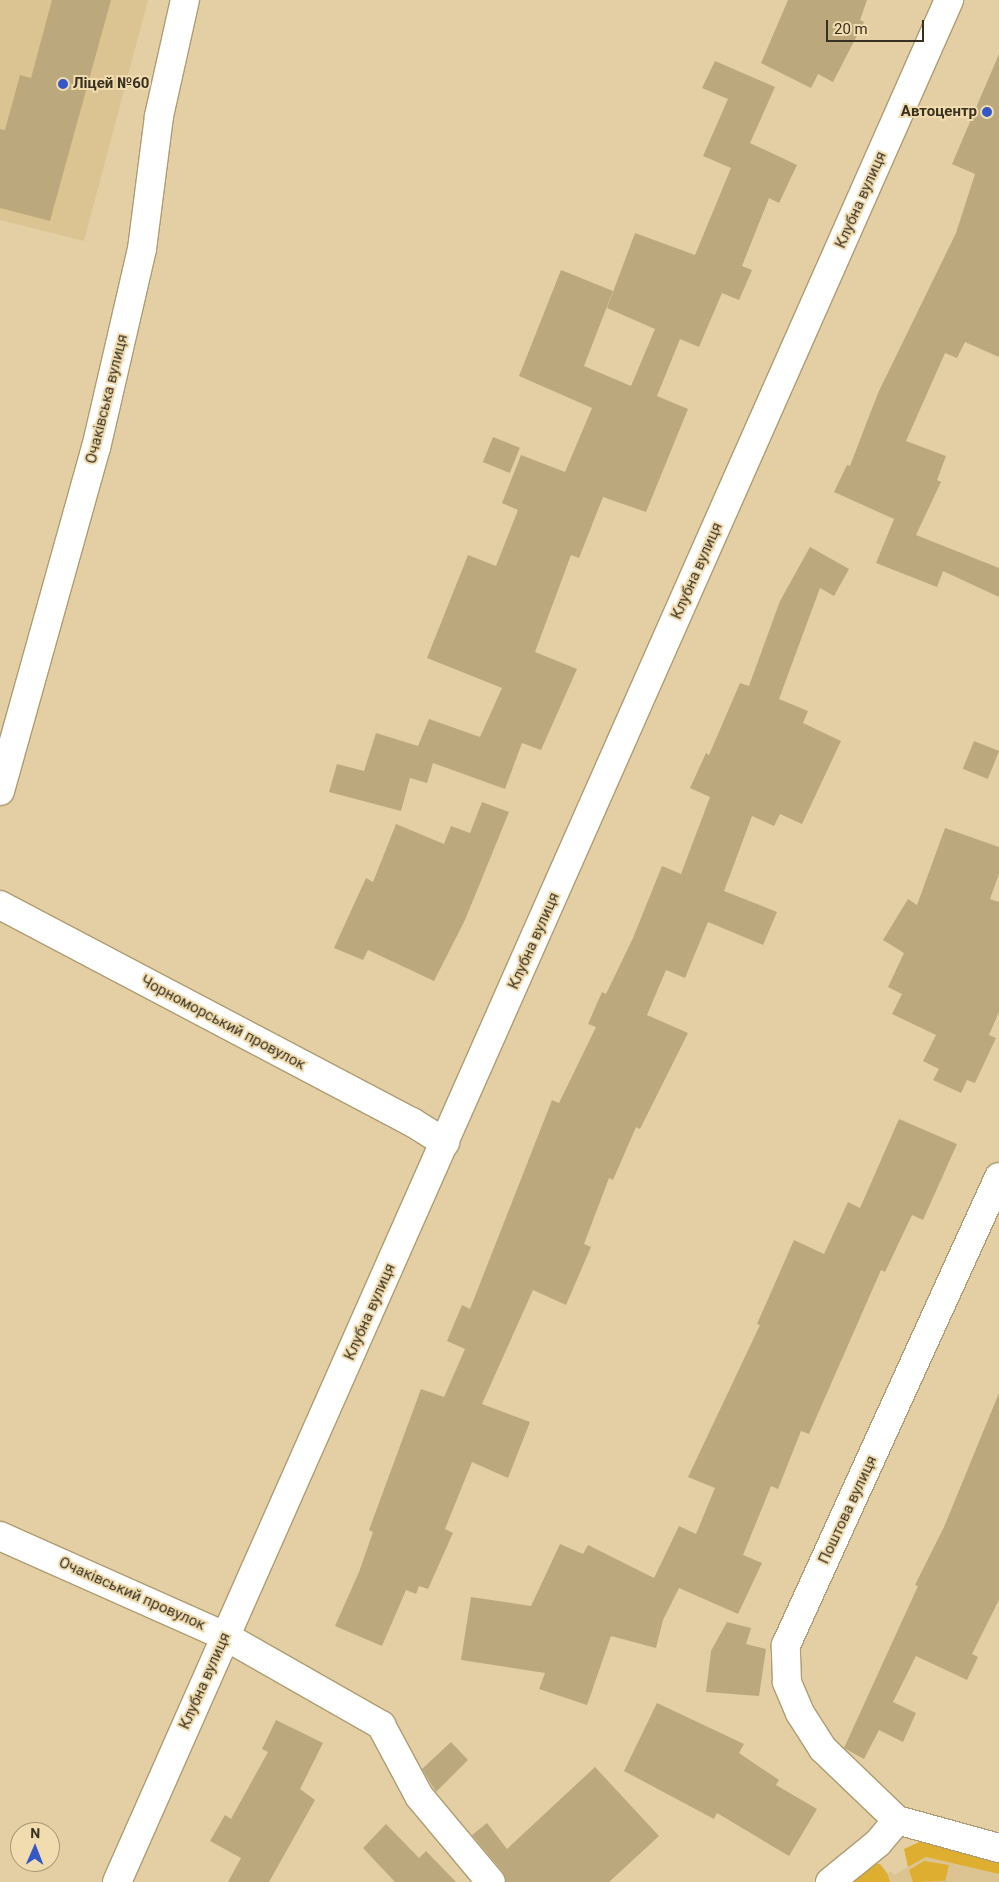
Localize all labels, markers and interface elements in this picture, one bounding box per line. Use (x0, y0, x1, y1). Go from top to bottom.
scale bar (829, 10, 926, 42)
text: 20 m (834, 20, 868, 38)
place label: Ліцей №60 (73, 75, 149, 93)
marker: Ліцей №60 (57, 78, 69, 90)
place label: Автоцентр (901, 103, 977, 121)
marker: Автоцентр (981, 106, 993, 118)
street label: Клубна вулиця (832, 149, 890, 251)
street label: Очаківська вулиця (82, 332, 132, 466)
street label: Клубна вулиця (668, 520, 726, 622)
street label: Клубна вулиця (505, 890, 563, 992)
street label: Чорноморський провулок (138, 972, 308, 1074)
street label: Клубна вулиця (341, 1261, 399, 1363)
street label: Поштова вулиця (815, 1453, 881, 1567)
street label: Очаківський провулок (56, 1554, 208, 1634)
street label: Клубна вулиця (176, 1630, 234, 1732)
north arrow (10, 1822, 60, 1872)
text: N (30, 1825, 40, 1841)

